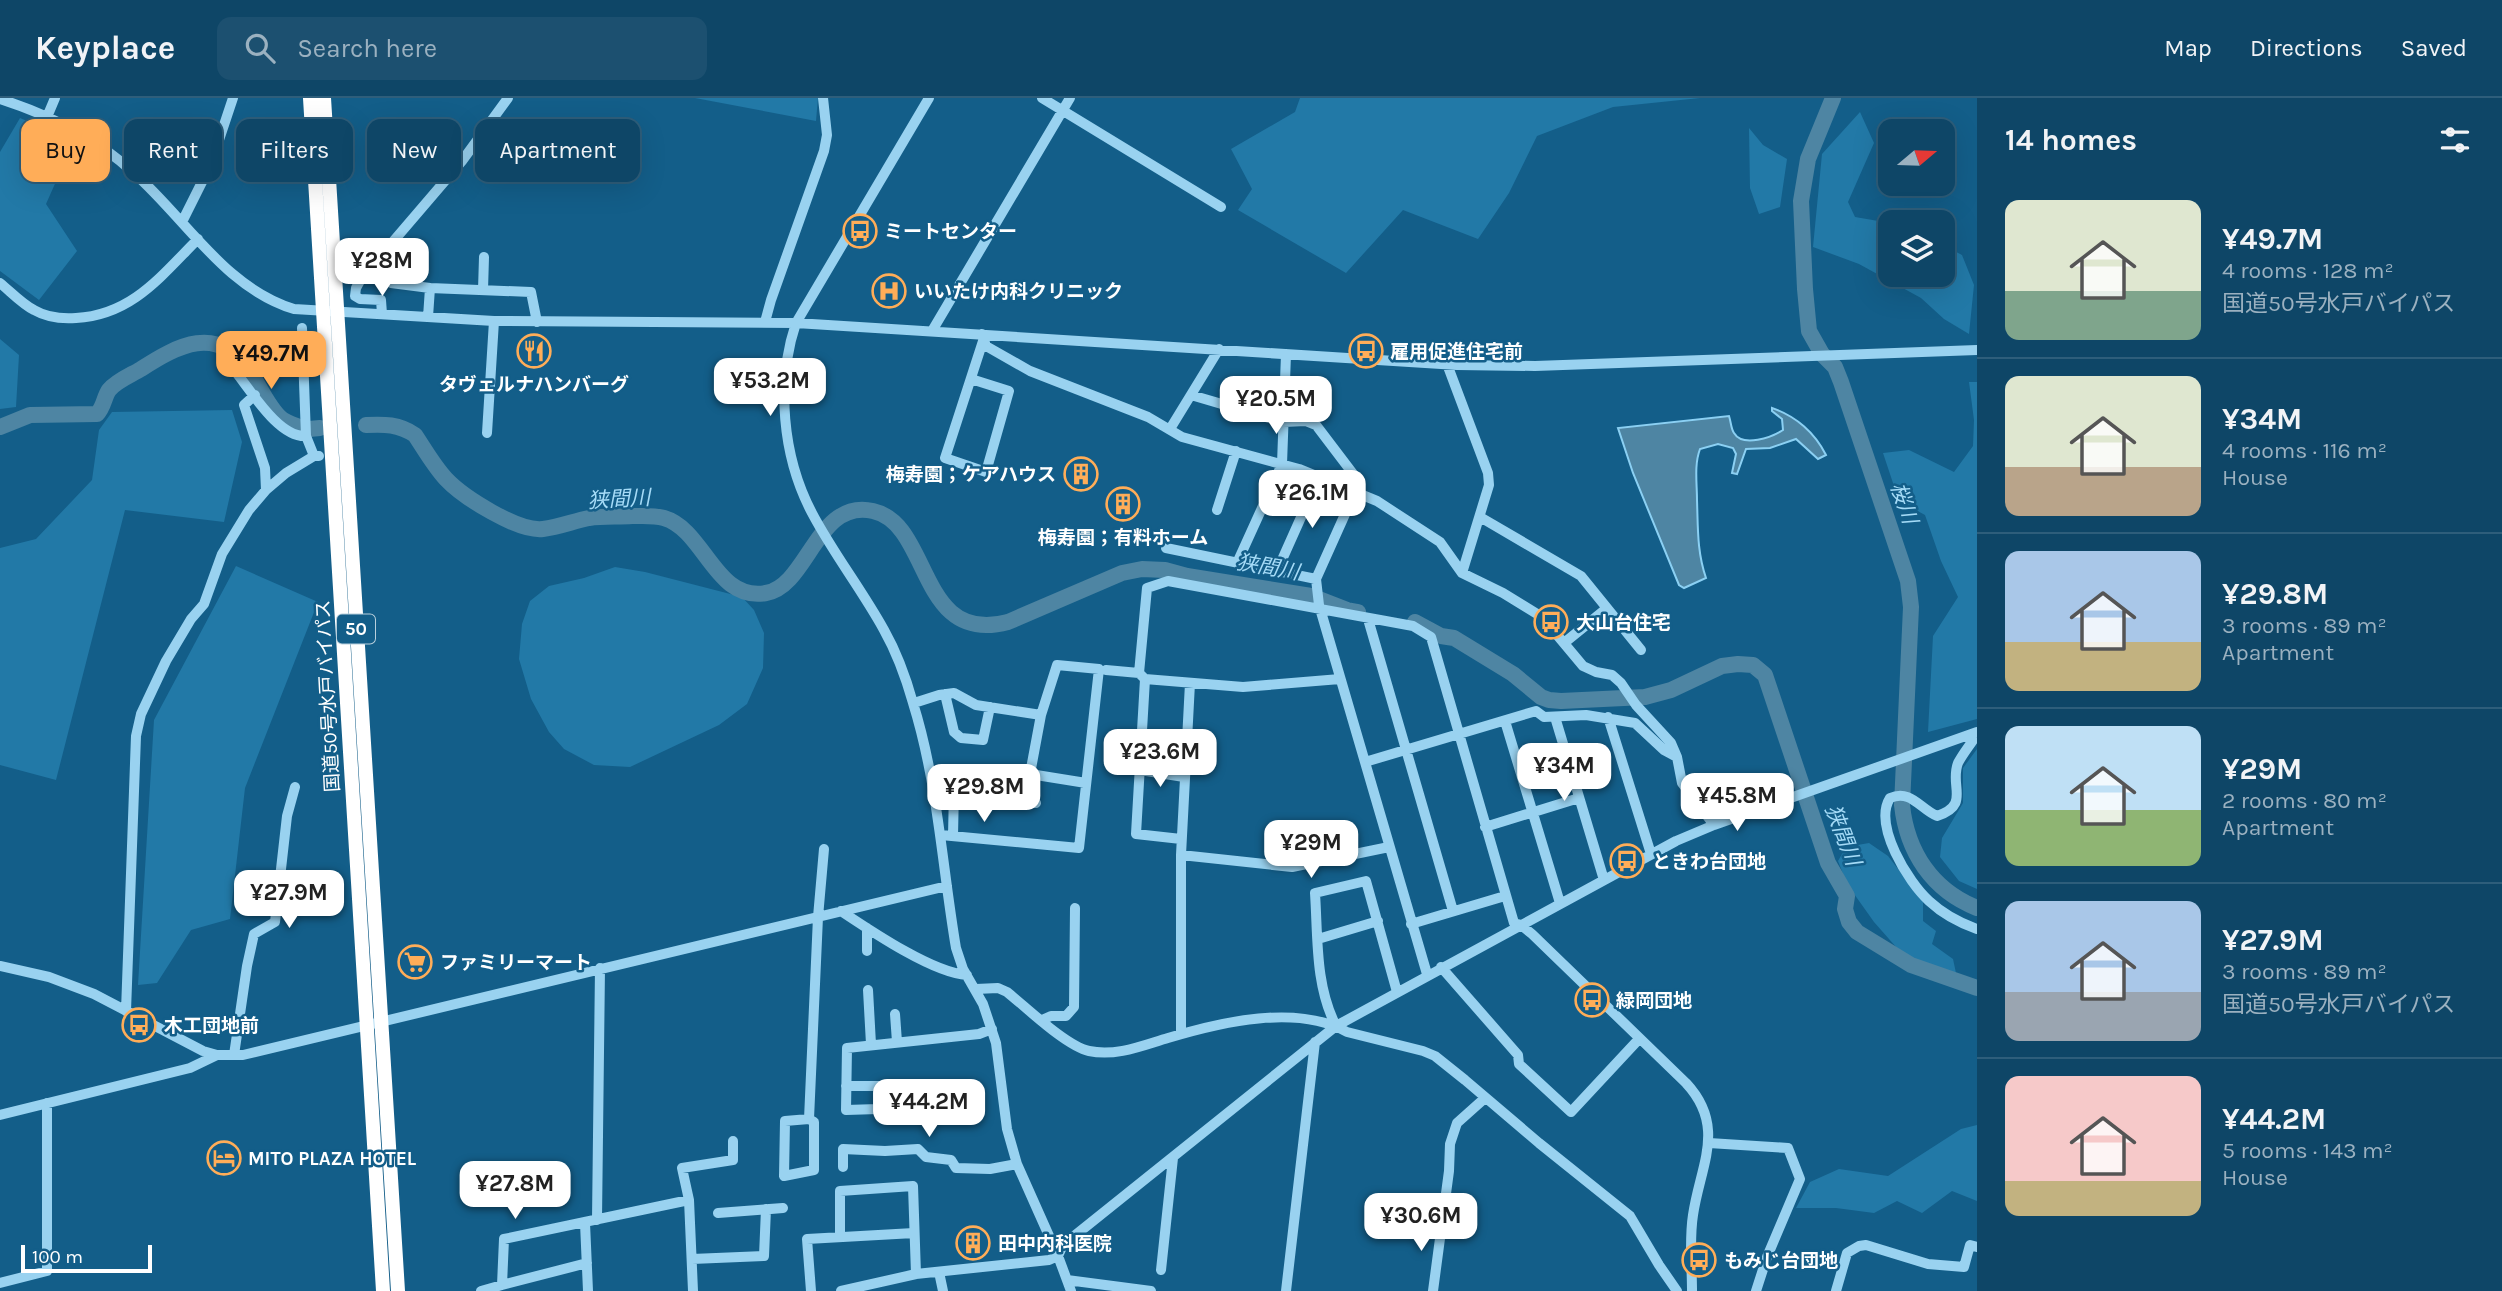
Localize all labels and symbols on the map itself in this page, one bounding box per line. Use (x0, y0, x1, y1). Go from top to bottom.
north arrow (1878, 119, 1955, 196)
bus stop icon: ミートセンター (841, 212, 879, 250)
place label: ミートセンター (884, 221, 1017, 243)
pin: ¥28M (341, 238, 423, 298)
hospital icon: いいたけ内科クリニック (870, 272, 908, 310)
place label: いいたけ内科クリニック (914, 281, 1123, 303)
pin: ¥49.7M (214, 331, 328, 391)
restaurant icon: タヴェルナハンバーグ (515, 332, 553, 370)
bus stop icon: 雇用促進住宅前 (1347, 332, 1385, 370)
place label: 雇用促進住宅前 (1390, 341, 1523, 363)
pin: ¥53.2M (713, 358, 827, 418)
place label: タヴェルナハンバーグ (439, 374, 629, 396)
pin: ¥20.5M (1219, 376, 1333, 436)
building icon: 梅寿園；ケアハウス (1062, 455, 1100, 493)
place label: 梅寿園；ケアハウス (886, 464, 1056, 486)
pin: ¥26.1M (1255, 470, 1369, 530)
water label: 桜川 (1886, 479, 1923, 529)
water label: 狭間川 (587, 485, 653, 513)
building icon: 梅寿園；有料ホーム (1104, 485, 1142, 523)
place label: 梅寿園；有料ホーム (1038, 527, 1208, 549)
water label: 狭間川 (1235, 550, 1303, 585)
street label: 国道50号水戸バイパス (312, 599, 344, 793)
bus stop icon: 大山台住宅 (1532, 603, 1570, 641)
place label: 大山台住宅 (1576, 612, 1671, 634)
road number: 50 (337, 614, 375, 644)
pin: ¥23.6M (1103, 730, 1217, 789)
pin: ¥34M (1523, 744, 1605, 803)
pin: ¥29.8M (927, 764, 1041, 824)
pin: ¥45.8M (1680, 774, 1794, 833)
water label: 狭間川 (1821, 801, 1866, 871)
pin: ¥29M (1270, 820, 1352, 880)
bus stop icon: ときわ台団地 (1608, 842, 1646, 880)
place label: ときわ台団地 (1652, 851, 1766, 873)
pin: ¥27.9M (232, 870, 346, 930)
supermarket icon: ファミリーマート (396, 943, 434, 981)
place label: ファミリーマート (440, 952, 592, 974)
bus stop icon: 緑岡団地 (1573, 981, 1611, 1019)
place label: 緑岡団地 (1616, 990, 1692, 1012)
bus stop icon: 木工団地前 (120, 1006, 158, 1044)
place label: 木工団地前 (164, 1015, 259, 1037)
pin: ¥44.2M (872, 1080, 986, 1139)
hotel icon: MITO PLAZA HOTEL (205, 1139, 243, 1177)
place label: MITO PLAZA HOTEL (248, 1148, 417, 1170)
pin: ¥27.8M (458, 1162, 572, 1221)
pin: ¥30.6M (1364, 1194, 1478, 1253)
building icon: 田中内科医院 (954, 1224, 992, 1262)
place label: 田中内科医院 (998, 1233, 1112, 1255)
bus stop icon: もみじ台団地 (1680, 1241, 1718, 1279)
scale bar (21, 1242, 152, 1274)
place label: もみじ台団地 (1724, 1250, 1838, 1272)

